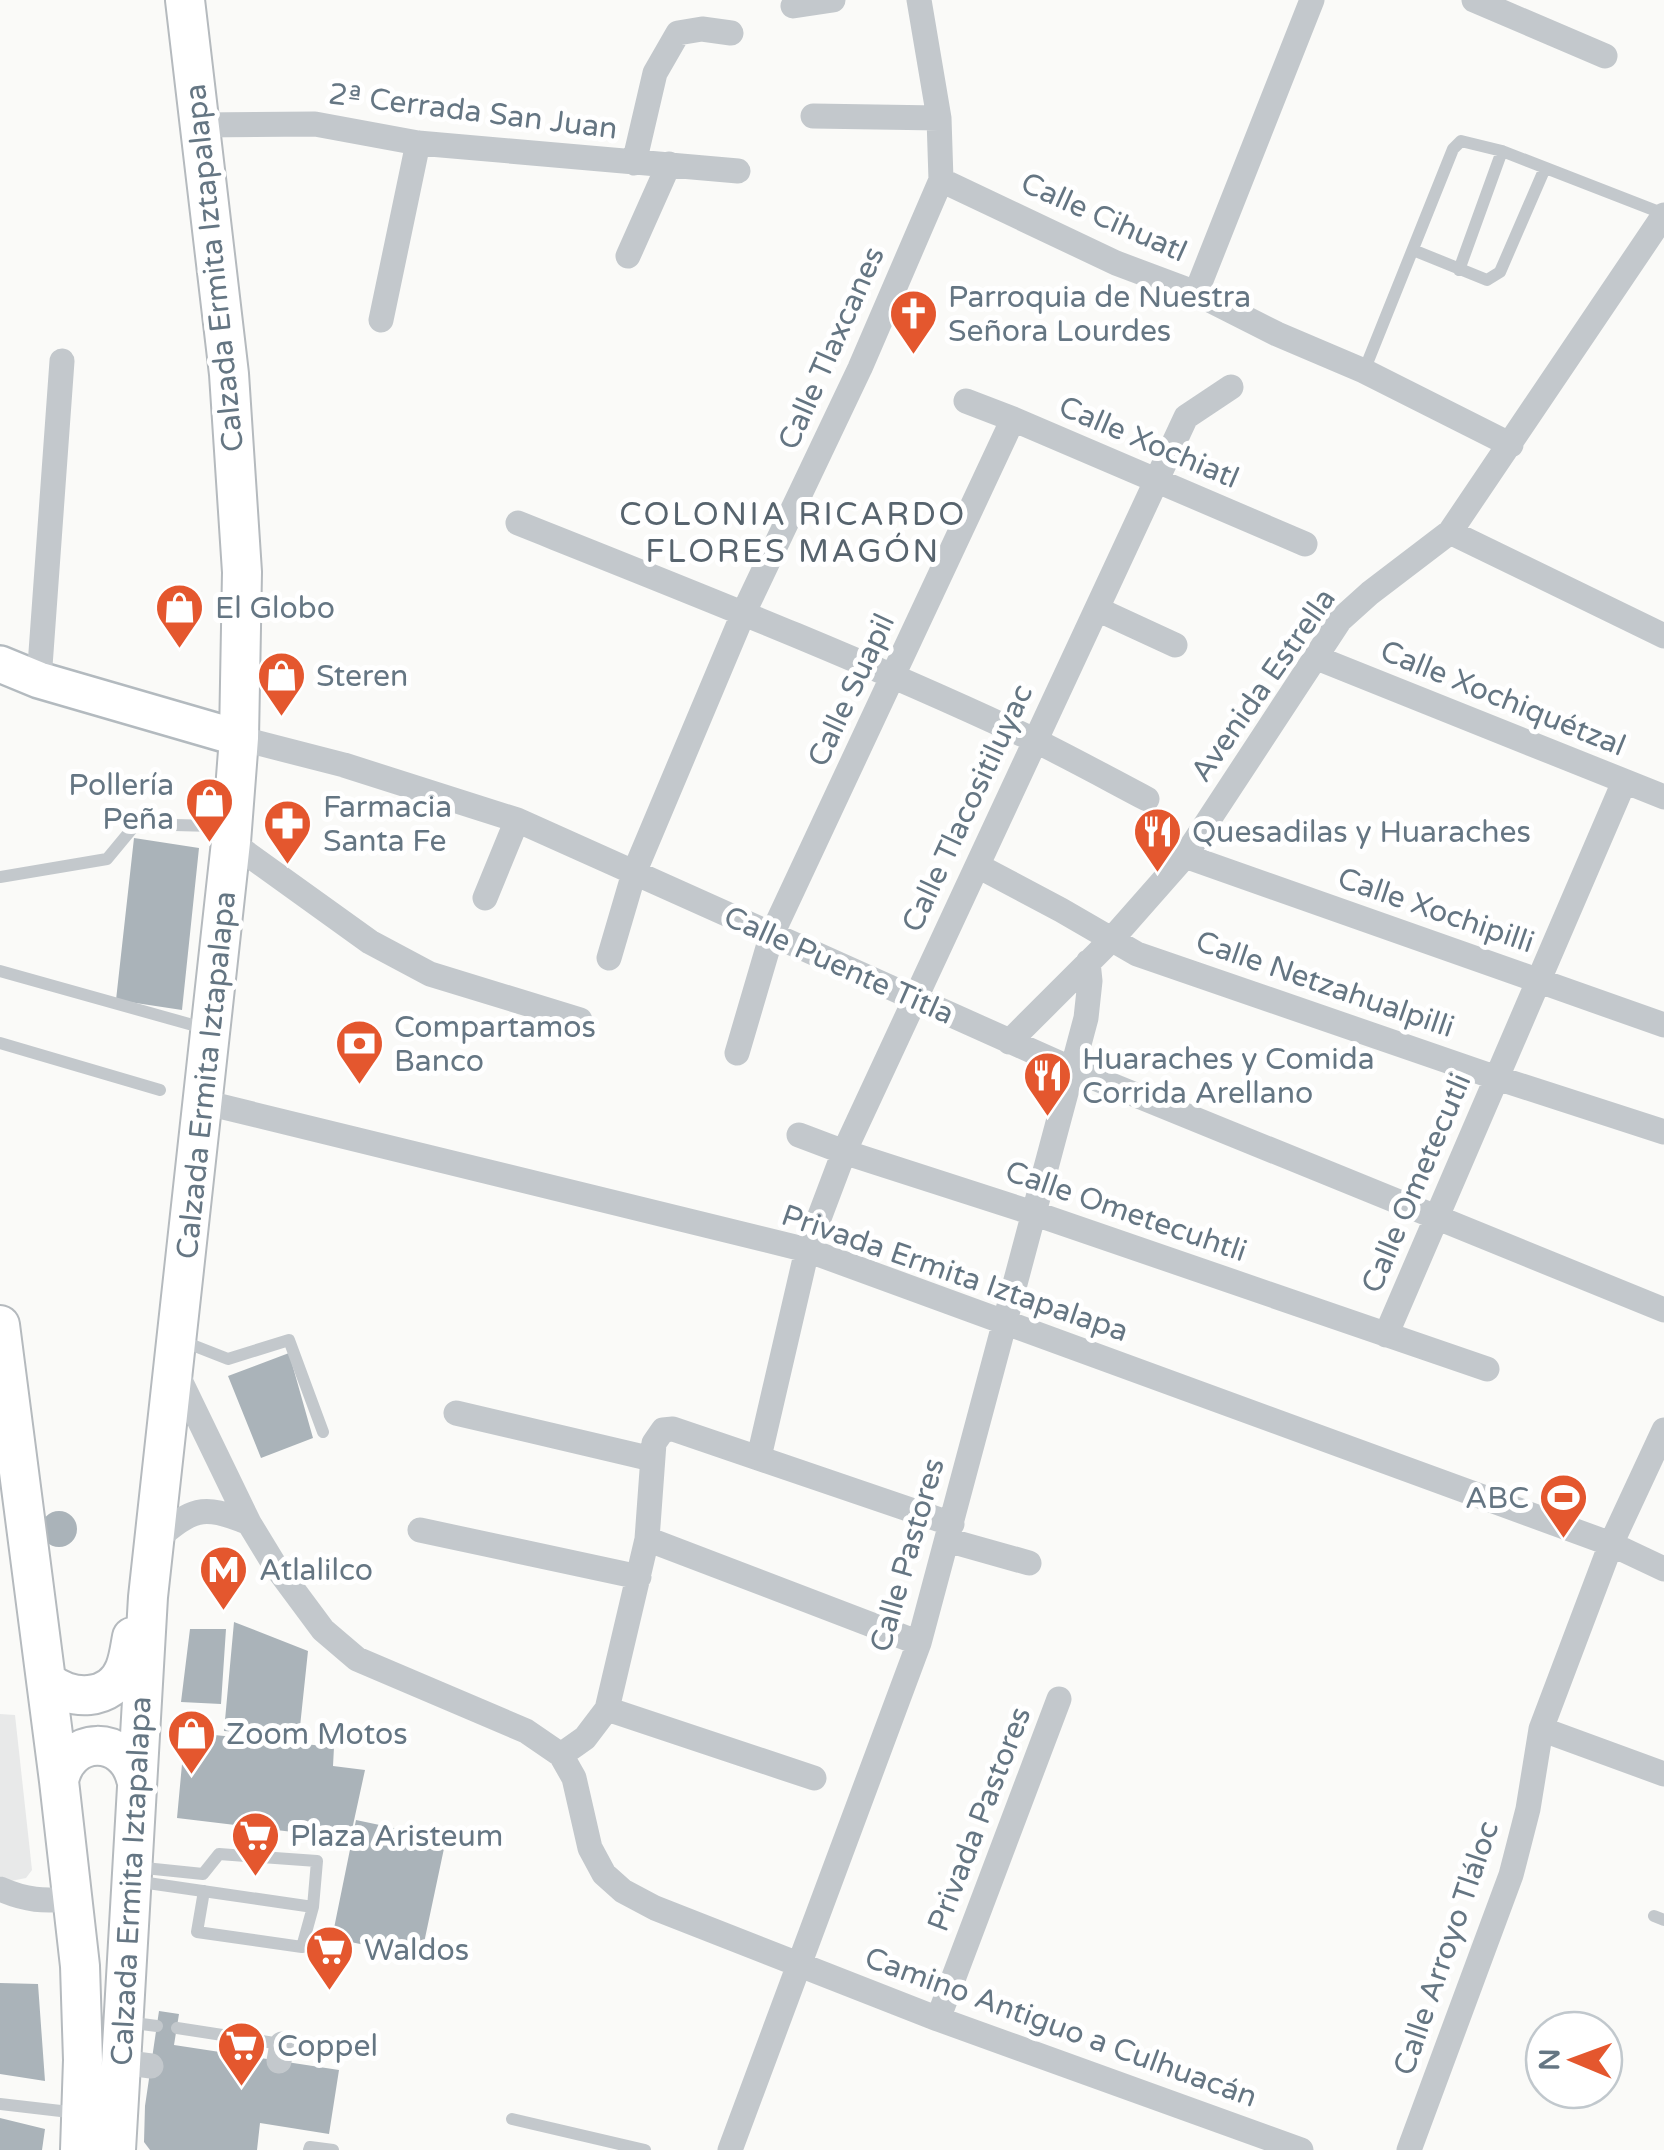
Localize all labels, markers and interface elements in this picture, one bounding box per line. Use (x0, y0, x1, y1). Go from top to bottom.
street label: 2ª Cerrada San Juan (326, 75, 619, 148)
street label: Calzada Ermita Iztapalapa (177, 82, 252, 454)
street label: Calle Cihuatl (1015, 164, 1192, 270)
street label: Calle Tlaxcanes (770, 241, 893, 455)
place label: Parroquia de Nuestra Señora Lourdes (948, 279, 1251, 350)
church icon: Parroquia de Nuestra Señora Lourdes (887, 288, 939, 356)
street label: Calle Xochiatl (1053, 388, 1244, 497)
district label: COLONIA RICARDO FLORES MAGÓN (619, 496, 967, 571)
street label: Avenida Estrella (1183, 581, 1344, 789)
shop icon: El Globo (154, 582, 206, 650)
place label: El Globo (215, 590, 335, 627)
street label: Calle Suapil (800, 608, 903, 773)
street label: Calle Xochiquétzal (1375, 632, 1631, 765)
shop icon: Steren (255, 650, 307, 718)
place label: Steren (316, 658, 408, 695)
street label: Calle Tlacositiluyac (894, 678, 1041, 938)
place label: Pollería Peña (68, 767, 174, 838)
shop icon: Pollería Peña (183, 776, 235, 844)
place label: Farmacia Santa Fe (323, 789, 452, 860)
pharmacy icon: Farmacia Santa Fe (262, 798, 314, 866)
restaurant icon: Quesadilas y Huaraches (1131, 806, 1183, 874)
place label: Quesadilas y Huaraches (1192, 814, 1531, 851)
street label: Calle Xochipilli (1333, 860, 1539, 961)
street label: Calzada Ermita Iztapalapa (169, 889, 244, 1261)
street label: Calle Puente Titla (718, 898, 960, 1033)
street label: Calle Netzahualpilli (1191, 923, 1459, 1046)
place label: Compartamos Banco (394, 1009, 596, 1080)
bank icon: Compartamos Banco (333, 1018, 385, 1086)
place label: Huaraches y Comida Corrida Arellano (1082, 1041, 1375, 1112)
restaurant icon: Huaraches y Comida Corrida Arellano (1021, 1050, 1073, 1118)
street label: Calle Ometecutli (1354, 1068, 1479, 1299)
street label: Calle Ometecuhtli (1000, 1153, 1251, 1270)
street label: Privada Ermita Iztapalapa (777, 1197, 1133, 1350)
street label: Calle Pastores (862, 1454, 953, 1656)
sports icon: ABC (1538, 1472, 1590, 1540)
place label: ABC (1465, 1480, 1529, 1517)
metro station icon: Atlalilco (198, 1544, 250, 1612)
place label: Atlalilco (259, 1552, 373, 1589)
street label: Calzada Ermita Iztapalapa (103, 1695, 160, 2067)
street label: Privada Pastores (920, 1702, 1039, 1937)
shop icon: Zoom Motos (165, 1708, 217, 1776)
place label: Zoom Motos (226, 1716, 408, 1753)
supermarket icon: Plaza Aristeum (229, 1810, 281, 1878)
street label: Calle Arroyo Tláloc (1386, 1816, 1507, 2080)
place label: Plaza Aristeum (290, 1818, 503, 1855)
supermarket icon: Waldos (303, 1924, 355, 1992)
place label: Waldos (364, 1932, 469, 1969)
street label: Camino Antiguo a Culhuacán (860, 1939, 1262, 2116)
north arrow (1524, 2010, 1624, 2110)
supermarket icon: Coppel (216, 2020, 268, 2088)
place label: Coppel (277, 2028, 378, 2065)
text: N (1533, 2048, 1567, 2071)

